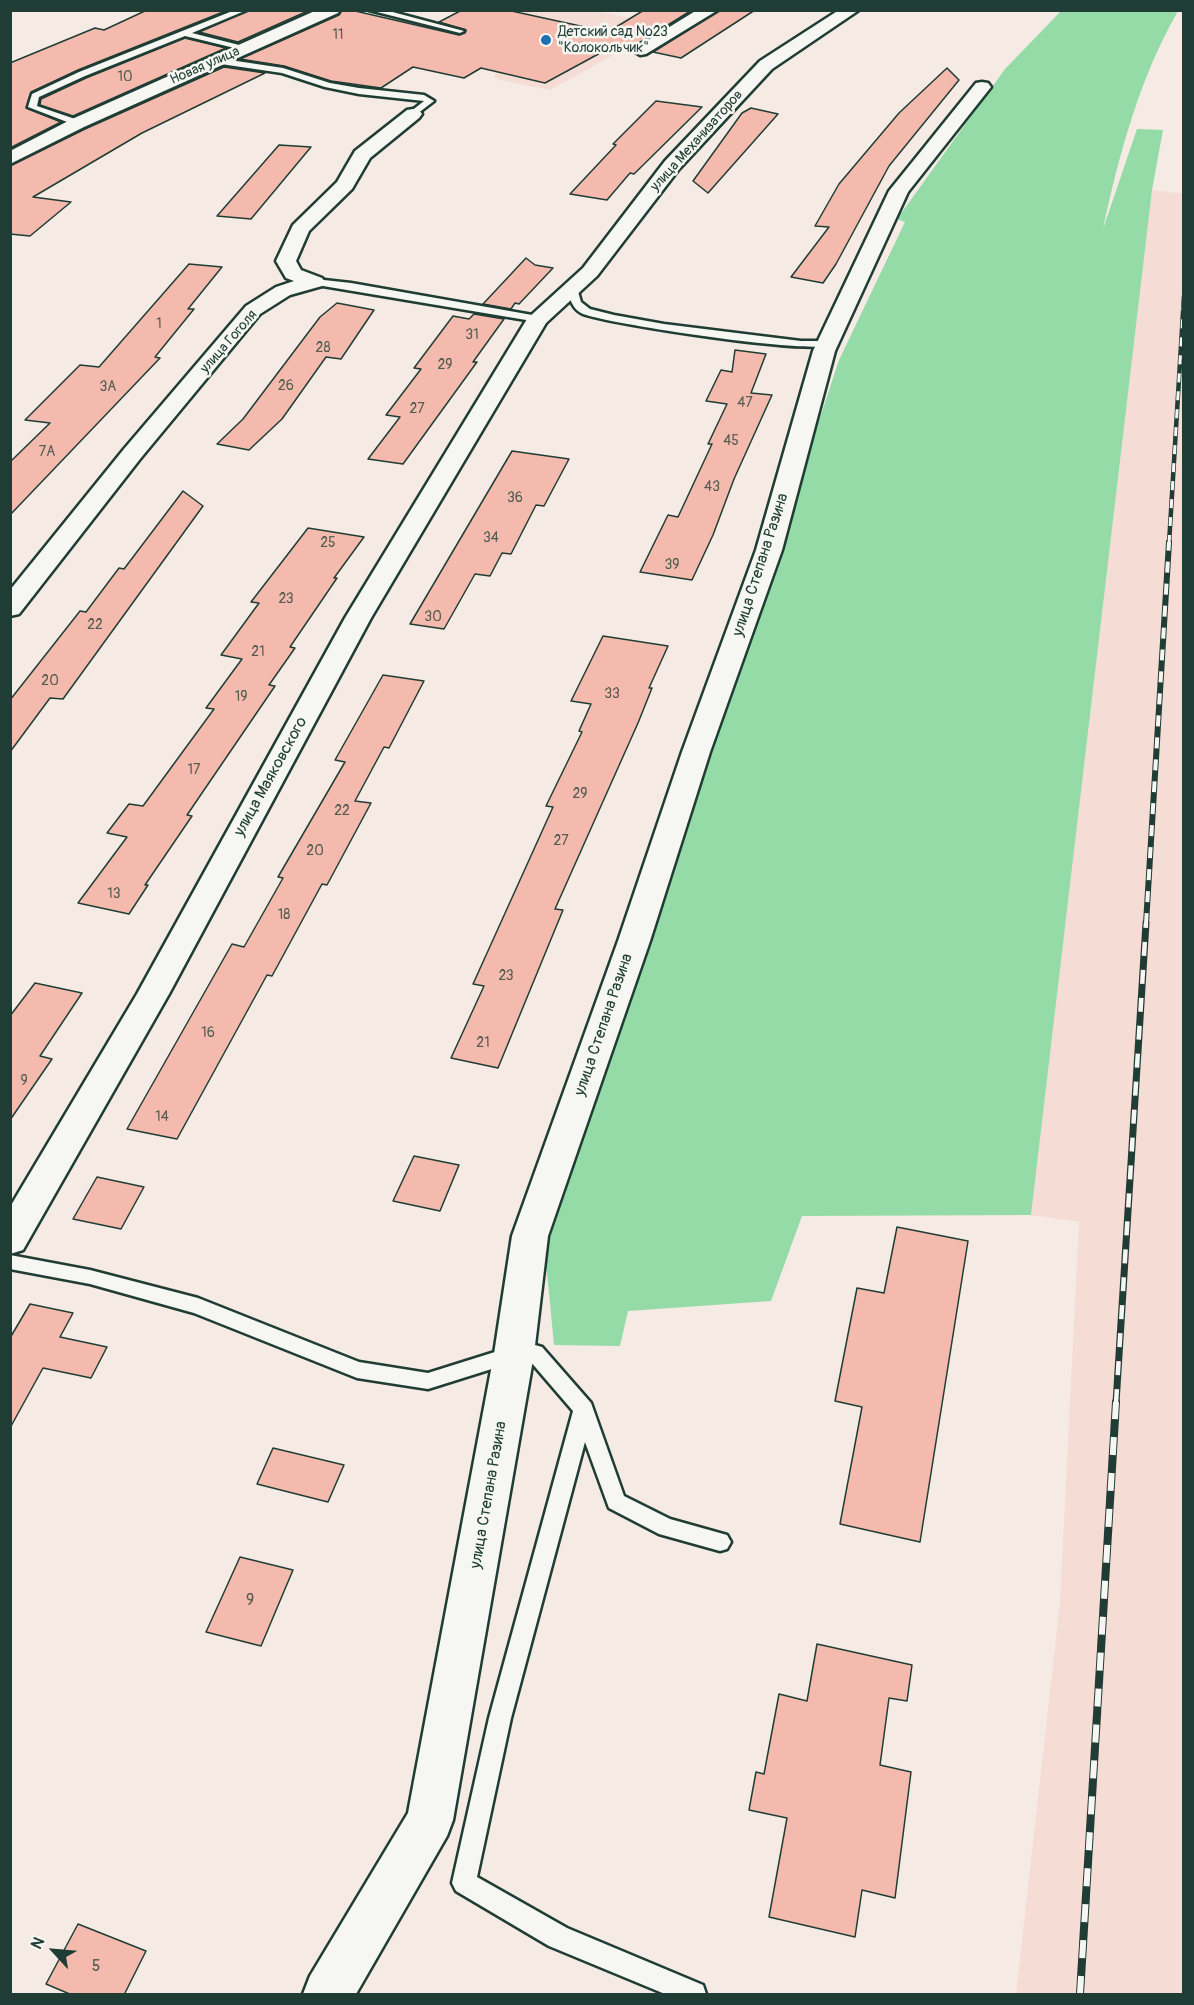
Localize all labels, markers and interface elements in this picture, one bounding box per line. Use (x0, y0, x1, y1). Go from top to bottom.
place label: Детский сад №23 "Колокольчик" (558, 24, 668, 56)
house number: 11 (333, 27, 343, 43)
marker: Детский сад №23 "Колокольчик" (539, 33, 553, 47)
street label: Новая улица (168, 43, 242, 89)
house number: 10 (117, 69, 133, 85)
street label: улица Механизаторов (647, 87, 747, 195)
street label: улица Гоголя (197, 307, 261, 377)
house number: 1 (156, 316, 162, 332)
house number: 31 (465, 327, 479, 343)
house number: 28 (316, 340, 330, 356)
house number: 29 (437, 357, 453, 373)
house number: 26 (278, 378, 294, 394)
house number: 3А (100, 379, 116, 395)
house number: 47 (737, 395, 753, 411)
house number: 27 (409, 401, 425, 417)
house number: 45 (723, 433, 739, 449)
house number: 7А (39, 444, 55, 460)
house number: 43 (704, 479, 720, 495)
house number: 36 (507, 490, 523, 506)
street label: улица Степана Разина (729, 491, 793, 639)
house number: 34 (483, 530, 499, 546)
house number: 25 (320, 535, 336, 551)
house number: 39 (664, 557, 680, 573)
house number: 23 (278, 591, 294, 607)
house number: 30 (424, 609, 442, 625)
house number: 22 (87, 617, 103, 633)
house number: 21 (251, 644, 265, 660)
house number: 20 (41, 673, 59, 689)
house number: 33 (604, 686, 620, 702)
house number: 19 (235, 689, 247, 705)
street label: улица Маяковского (230, 714, 312, 840)
house number: 17 (188, 762, 200, 778)
house number: 29 (572, 786, 588, 802)
house number: 22 (334, 803, 350, 819)
house number: 27 (553, 833, 569, 849)
house number: 20 (306, 843, 324, 859)
house number: 13 (107, 886, 121, 902)
house number: 18 (278, 907, 290, 923)
street label: улица Степана Разина (571, 951, 637, 1099)
house number: 23 (498, 968, 514, 984)
house number: 16 (201, 1025, 215, 1041)
house number: 21 (476, 1035, 490, 1051)
house number: 9 (20, 1073, 28, 1089)
house number: 14 (155, 1109, 169, 1125)
street label: улица Степана Разина (467, 1420, 511, 1570)
house number: 9 (246, 1591, 254, 1611)
north arrow (24, 1921, 84, 1981)
text: N (26, 1934, 49, 1952)
house number: 5 (92, 1957, 100, 1977)

